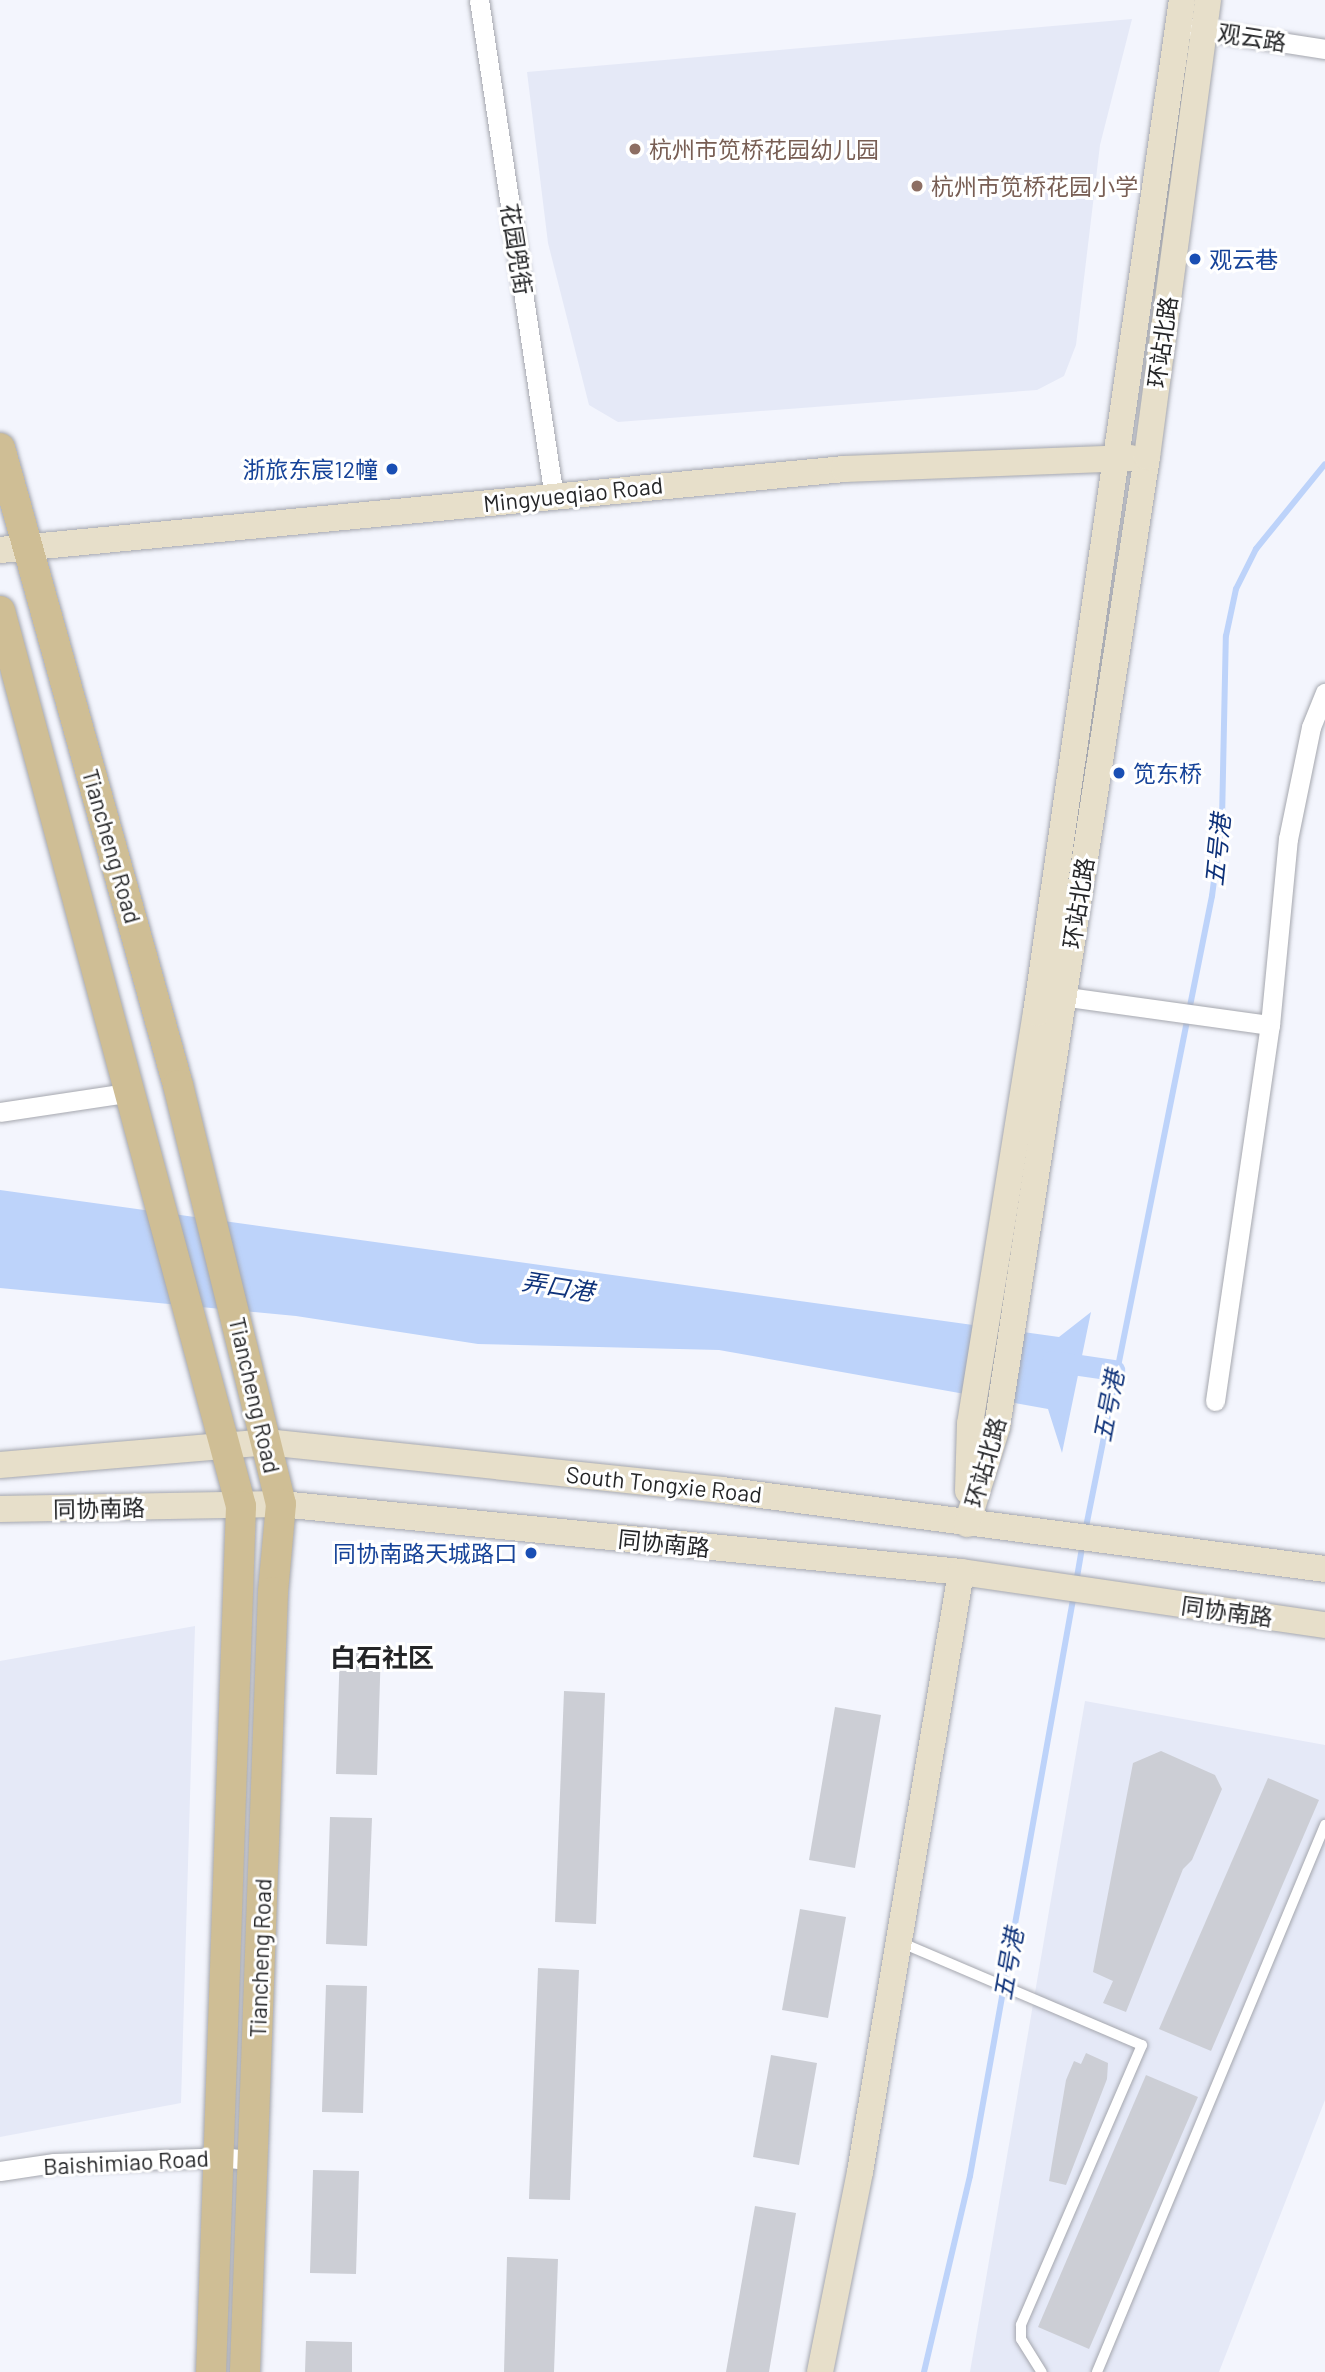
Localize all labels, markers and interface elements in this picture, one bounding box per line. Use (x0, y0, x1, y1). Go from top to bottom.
street label: 观云路 (1216, 18, 1288, 56)
place label: 杭州市笕桥花园幼儿园 (649, 135, 879, 163)
marker: 杭州市笕桥花园幼儿园 (627, 141, 643, 157)
place label: 杭州市笕桥花园小学 (931, 172, 1138, 200)
marker: 杭州市笕桥花园小学 (909, 178, 925, 194)
street label: 花园兜街 (496, 201, 538, 297)
place label: 观云巷 (1209, 245, 1278, 273)
marker: 观云巷 (1187, 251, 1203, 267)
street label: 环站北路 (1142, 295, 1182, 389)
place label: 浙旅东宸12幢 (243, 455, 378, 483)
marker: 浙旅东宸12幢 (384, 461, 400, 477)
street label: Mingyueqiao Road (482, 471, 664, 517)
place label: 笕东桥 (1133, 759, 1202, 787)
marker: 笕东桥 (1111, 765, 1127, 781)
street label: Tiancheng Road (77, 766, 147, 926)
water label: 五号港 (1199, 813, 1235, 887)
street label: 环站北路 (1057, 855, 1099, 951)
water label: 弄口港 (520, 1266, 596, 1306)
street label: Tiancheng Road (224, 1314, 286, 1476)
water label: 五号港 (1087, 1368, 1129, 1444)
street label: 环站北路 (959, 1414, 1011, 1510)
street label: South Tongxie Road (565, 1460, 763, 1508)
street label: 同协南路 (53, 1493, 145, 1523)
street label: 同协南路 (617, 1524, 711, 1562)
place label: 同协南路天城路口 (333, 1539, 517, 1567)
marker: 同协南路天城路口 (523, 1545, 539, 1561)
street label: 同协南路 (1180, 1591, 1274, 1631)
district label: 白石社区 (330, 1641, 434, 1673)
street label: Tiancheng Road (243, 1878, 277, 2038)
water label: 五号港 (988, 1926, 1028, 2002)
street label: Baishimiao Road (42, 2144, 210, 2180)

